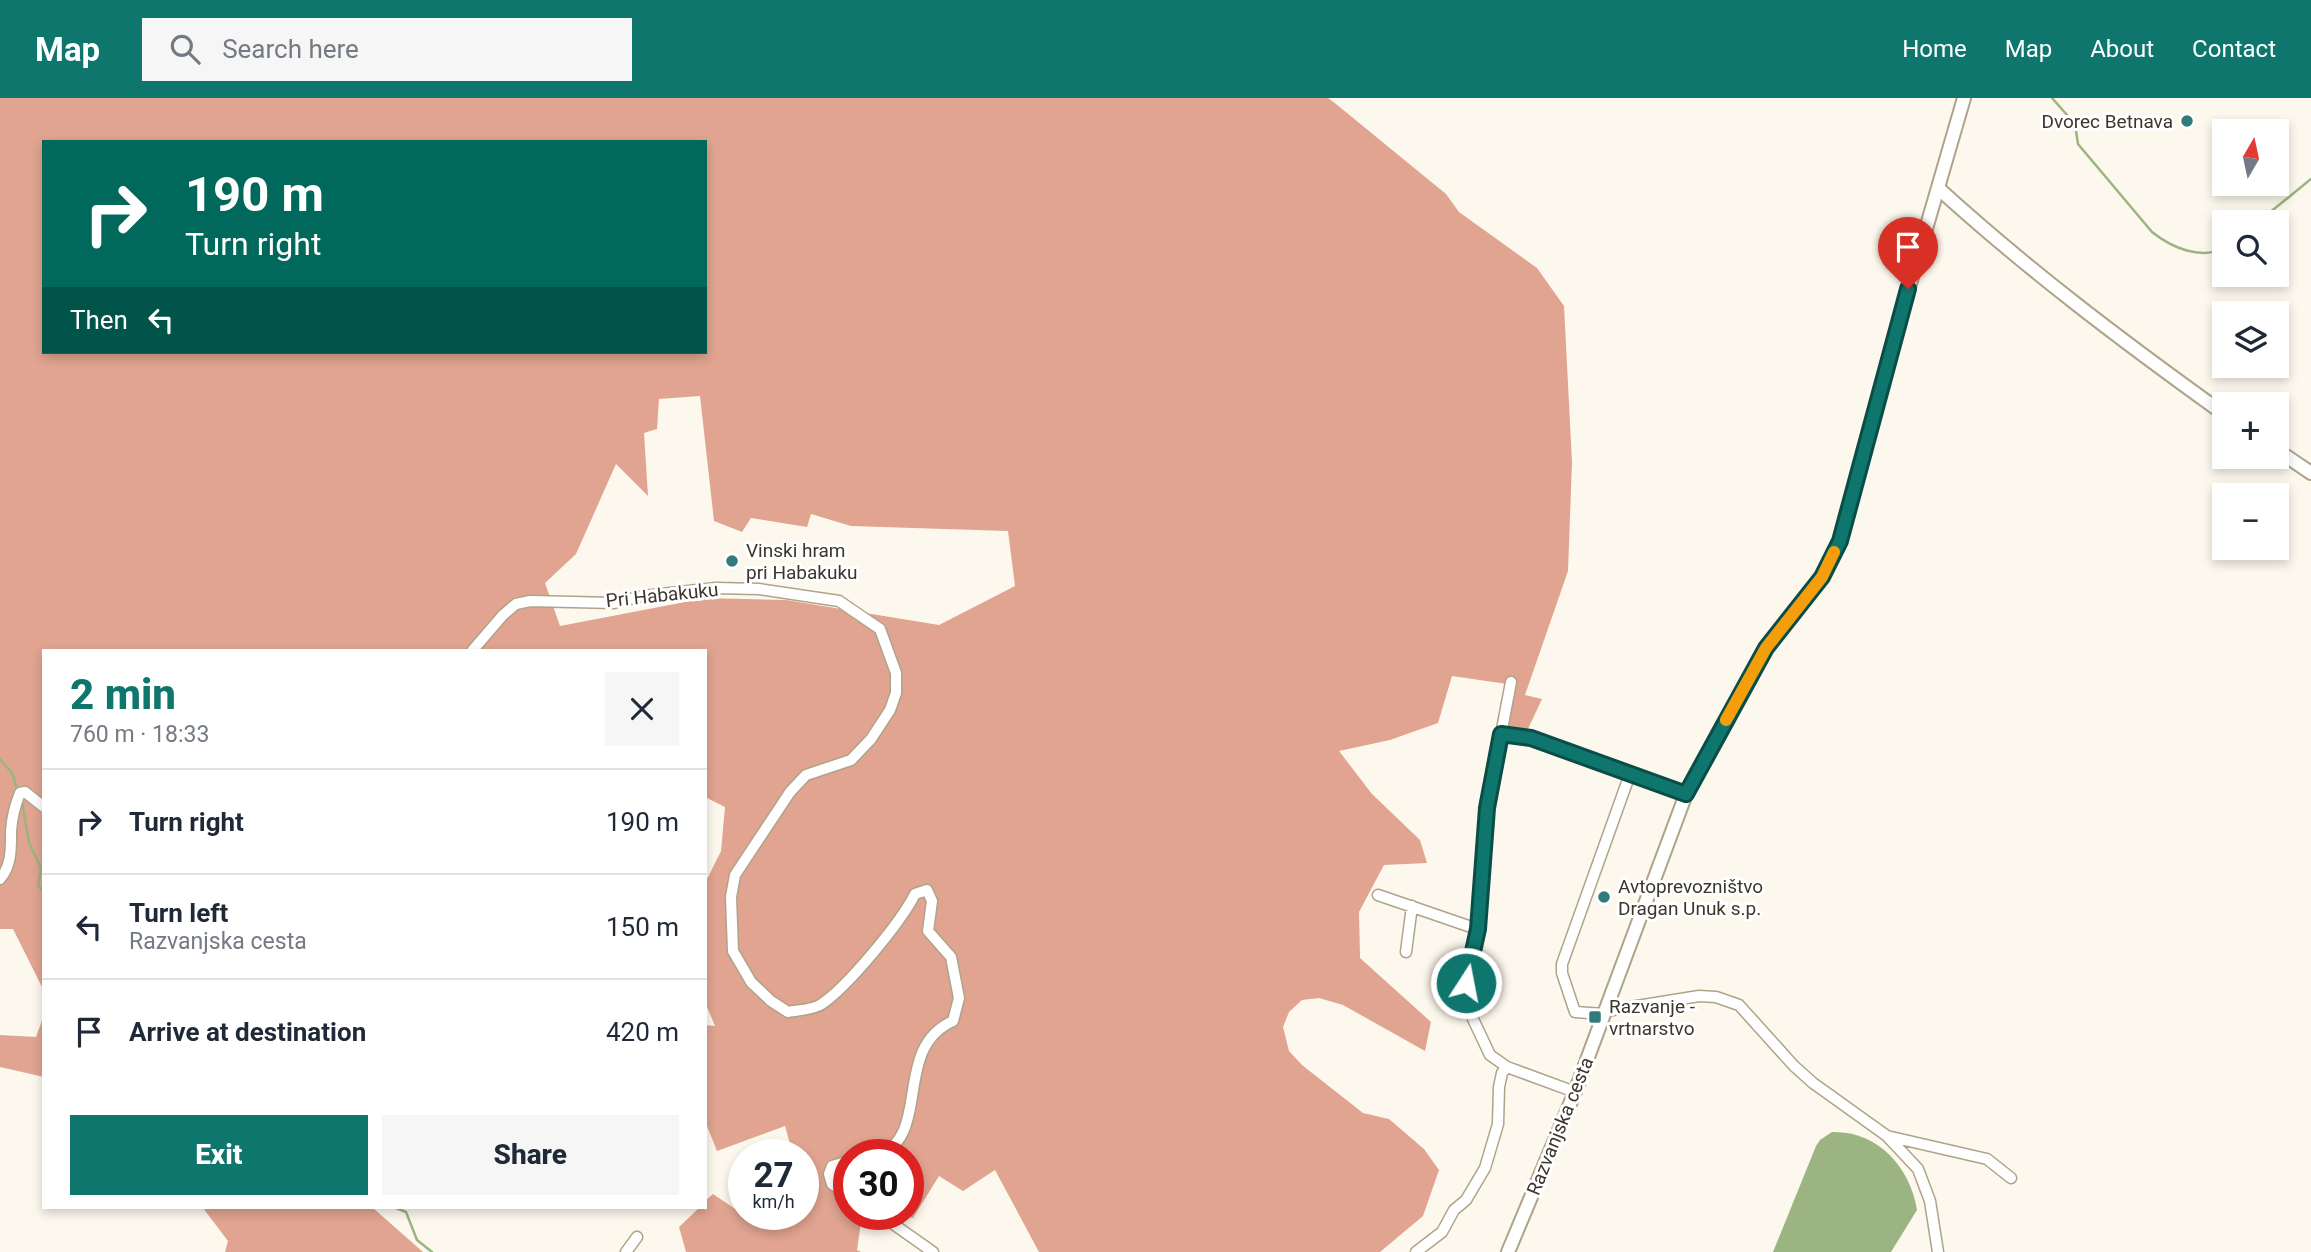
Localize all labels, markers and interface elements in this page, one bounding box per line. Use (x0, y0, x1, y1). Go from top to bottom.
search box (142, 18, 632, 81)
text: Map (35, 30, 100, 69)
icon: search (166, 30, 204, 68)
text: Search here (222, 34, 359, 64)
text: Home (1902, 35, 1967, 63)
text: Map (2005, 35, 2052, 63)
text: About (2090, 35, 2154, 63)
text: Contact (2192, 35, 2276, 63)
place label: Dvorec Betnava (2041, 110, 2173, 133)
marker: Dvorec Betnava (2179, 113, 2195, 129)
north arrow (2212, 119, 2289, 196)
map controls (2212, 119, 2289, 560)
text: 190 m (185, 166, 324, 223)
icon: right (70, 168, 161, 259)
button: search (2212, 210, 2289, 287)
pin (1878, 217, 1938, 289)
text: Turn right (185, 225, 321, 263)
icon: arrive (1889, 228, 1927, 266)
icon: left (142, 301, 180, 339)
button: layers (2212, 301, 2289, 378)
text: Then (70, 305, 128, 335)
button: + (2212, 392, 2289, 469)
button: − (2212, 483, 2289, 560)
place label: Vinski hram pri Habakuku (746, 539, 858, 584)
marker: Vinski hram pri Habakuku (724, 553, 740, 569)
street label: Pri Habakuku (605, 578, 719, 612)
text: 2 min (70, 670, 176, 719)
button: close (605, 672, 679, 746)
text: 760 m · 18:33 (70, 721, 209, 748)
icon: right (70, 803, 108, 841)
text: Turn right (129, 807, 244, 837)
text: 190 m (606, 807, 679, 837)
place label: Avtoprevozništvo Dragan Unuk s.p. (1618, 875, 1763, 920)
marker: Avtoprevozništvo Dragan Unuk s.p. (1596, 889, 1612, 905)
text: Turn left (129, 898, 228, 928)
icon: left (70, 908, 108, 946)
text: 150 m (606, 912, 679, 942)
text: Razvanjska cesta (129, 928, 307, 955)
position arrow (1429, 946, 1503, 1020)
place label: Razvanje - vrtnarstvo (1609, 995, 1695, 1040)
marker: Razvanje - vrtnarstvo (1587, 1009, 1603, 1025)
icon: arrive (70, 1013, 108, 1051)
text: Arrive at destination (129, 1017, 366, 1047)
text: 420 m (606, 1017, 679, 1047)
street label: Razvanjska cesta (1522, 1054, 1598, 1198)
button: Exit (70, 1115, 368, 1195)
button: Share (382, 1115, 679, 1195)
speed limit sign: 30 (833, 1139, 924, 1230)
text: 27 (753, 1155, 794, 1196)
text: km/h (752, 1191, 795, 1212)

